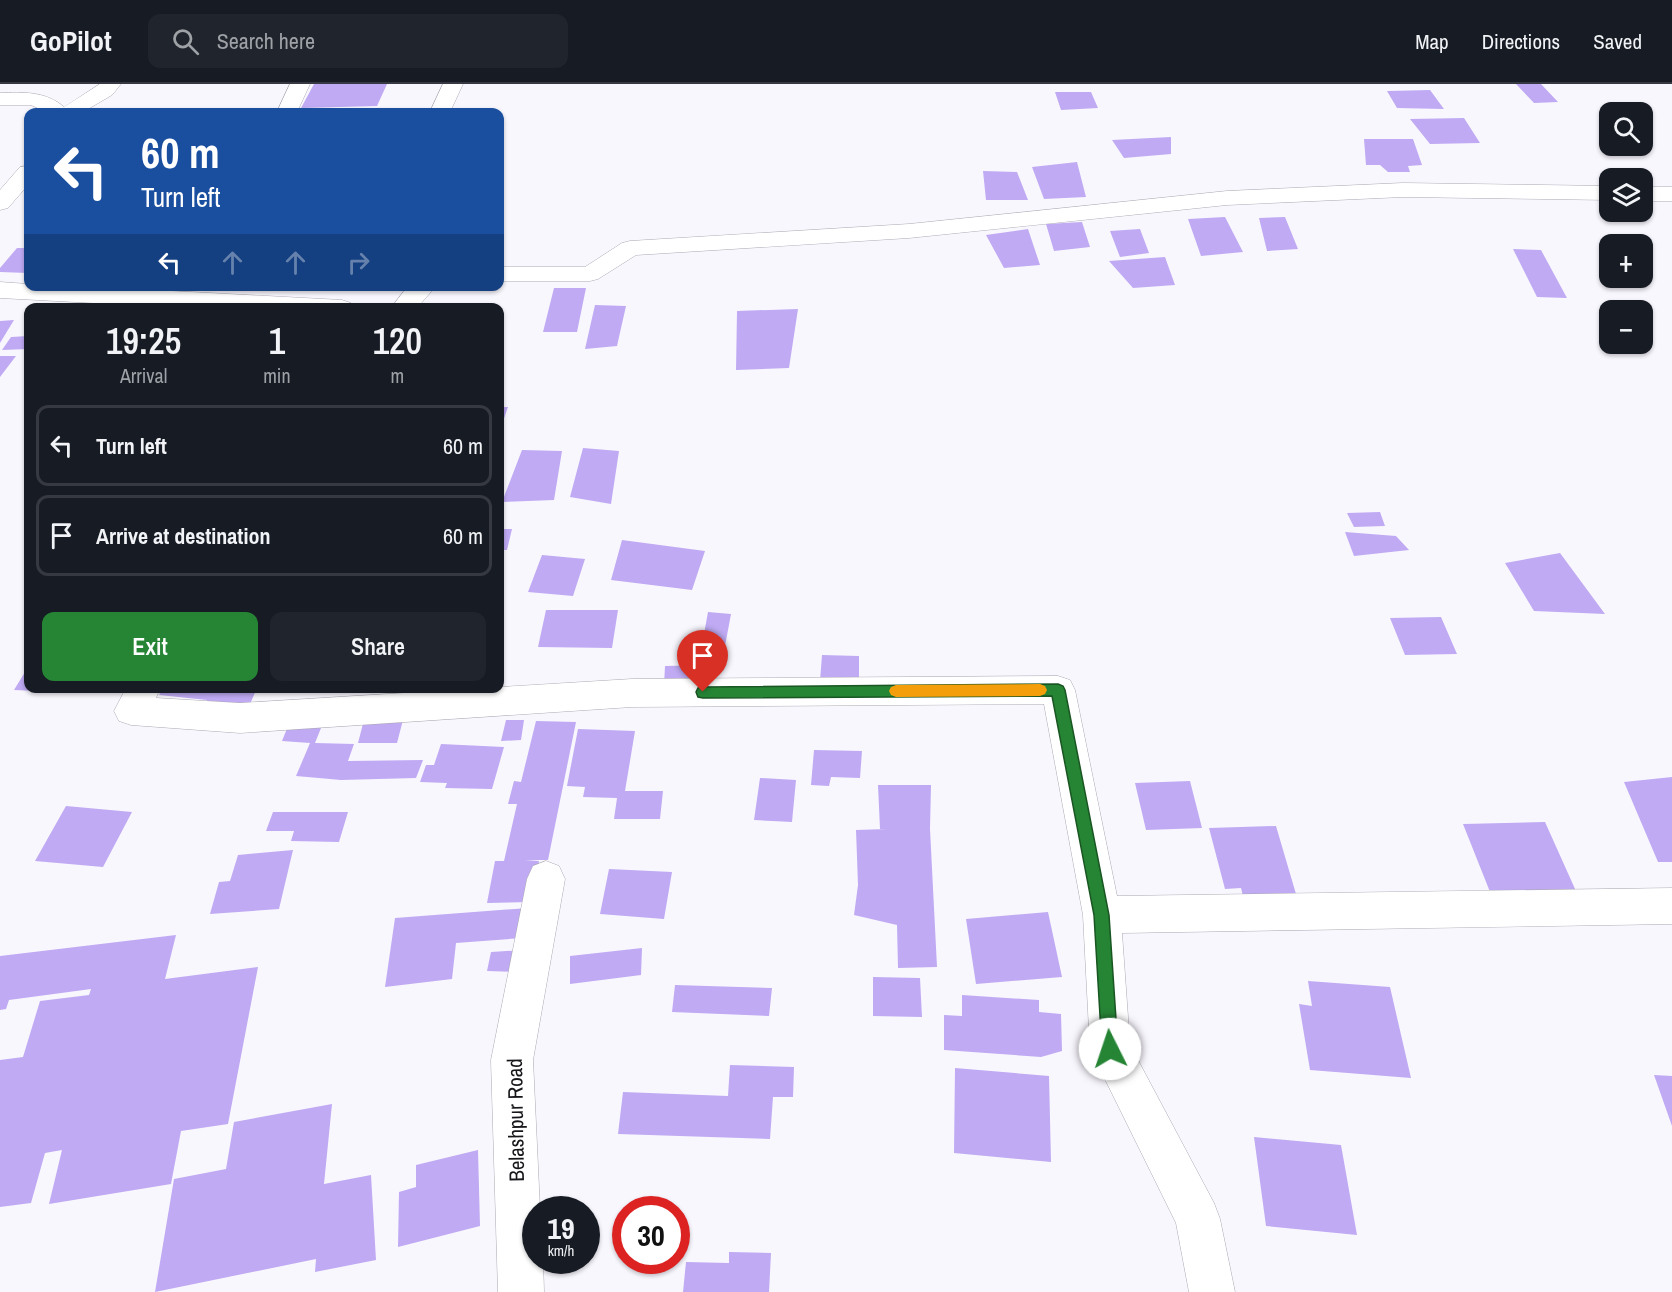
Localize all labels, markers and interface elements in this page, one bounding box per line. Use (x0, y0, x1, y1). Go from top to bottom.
search box (148, 14, 568, 68)
text: GoPilot (30, 22, 112, 60)
icon: search (169, 25, 202, 58)
text: Search here (217, 26, 315, 56)
text: Map (1415, 27, 1449, 56)
text: Directions (1482, 27, 1560, 56)
text: Saved (1593, 27, 1642, 56)
map controls (1599, 102, 1653, 354)
button: search (1599, 102, 1653, 156)
text: 60 m (141, 125, 220, 181)
icon: left (42, 132, 120, 210)
button: layers (1599, 168, 1653, 222)
text: Turn left (141, 179, 220, 215)
button: + (1599, 234, 1653, 288)
icon: left (153, 246, 186, 279)
icon: ahead (216, 246, 249, 279)
icon: ahead (279, 246, 312, 279)
icon: right (342, 246, 375, 279)
button: − (1599, 300, 1653, 354)
text: 19:25 (106, 317, 181, 365)
text: 1 (269, 317, 285, 365)
text: 120 (373, 317, 422, 365)
text: Arrival (120, 362, 167, 389)
text: min (263, 362, 291, 389)
text: m (390, 362, 404, 389)
icon: left (45, 429, 78, 462)
text: Turn left (96, 431, 167, 461)
text: 60 m (443, 431, 483, 461)
icon: arrive (45, 519, 78, 552)
text: Arrive at destination (96, 521, 270, 551)
text: 60 m (443, 521, 483, 551)
button: Exit (42, 612, 258, 681)
button: Share (270, 612, 486, 681)
pin (677, 630, 728, 692)
icon: arrive (686, 639, 719, 672)
position arrow (1078, 1017, 1142, 1081)
street label: Belashpur Road (500, 1058, 531, 1182)
speed limit sign: 30 (612, 1196, 690, 1274)
text: 19 (547, 1208, 575, 1248)
text: km/h (548, 1240, 574, 1261)

